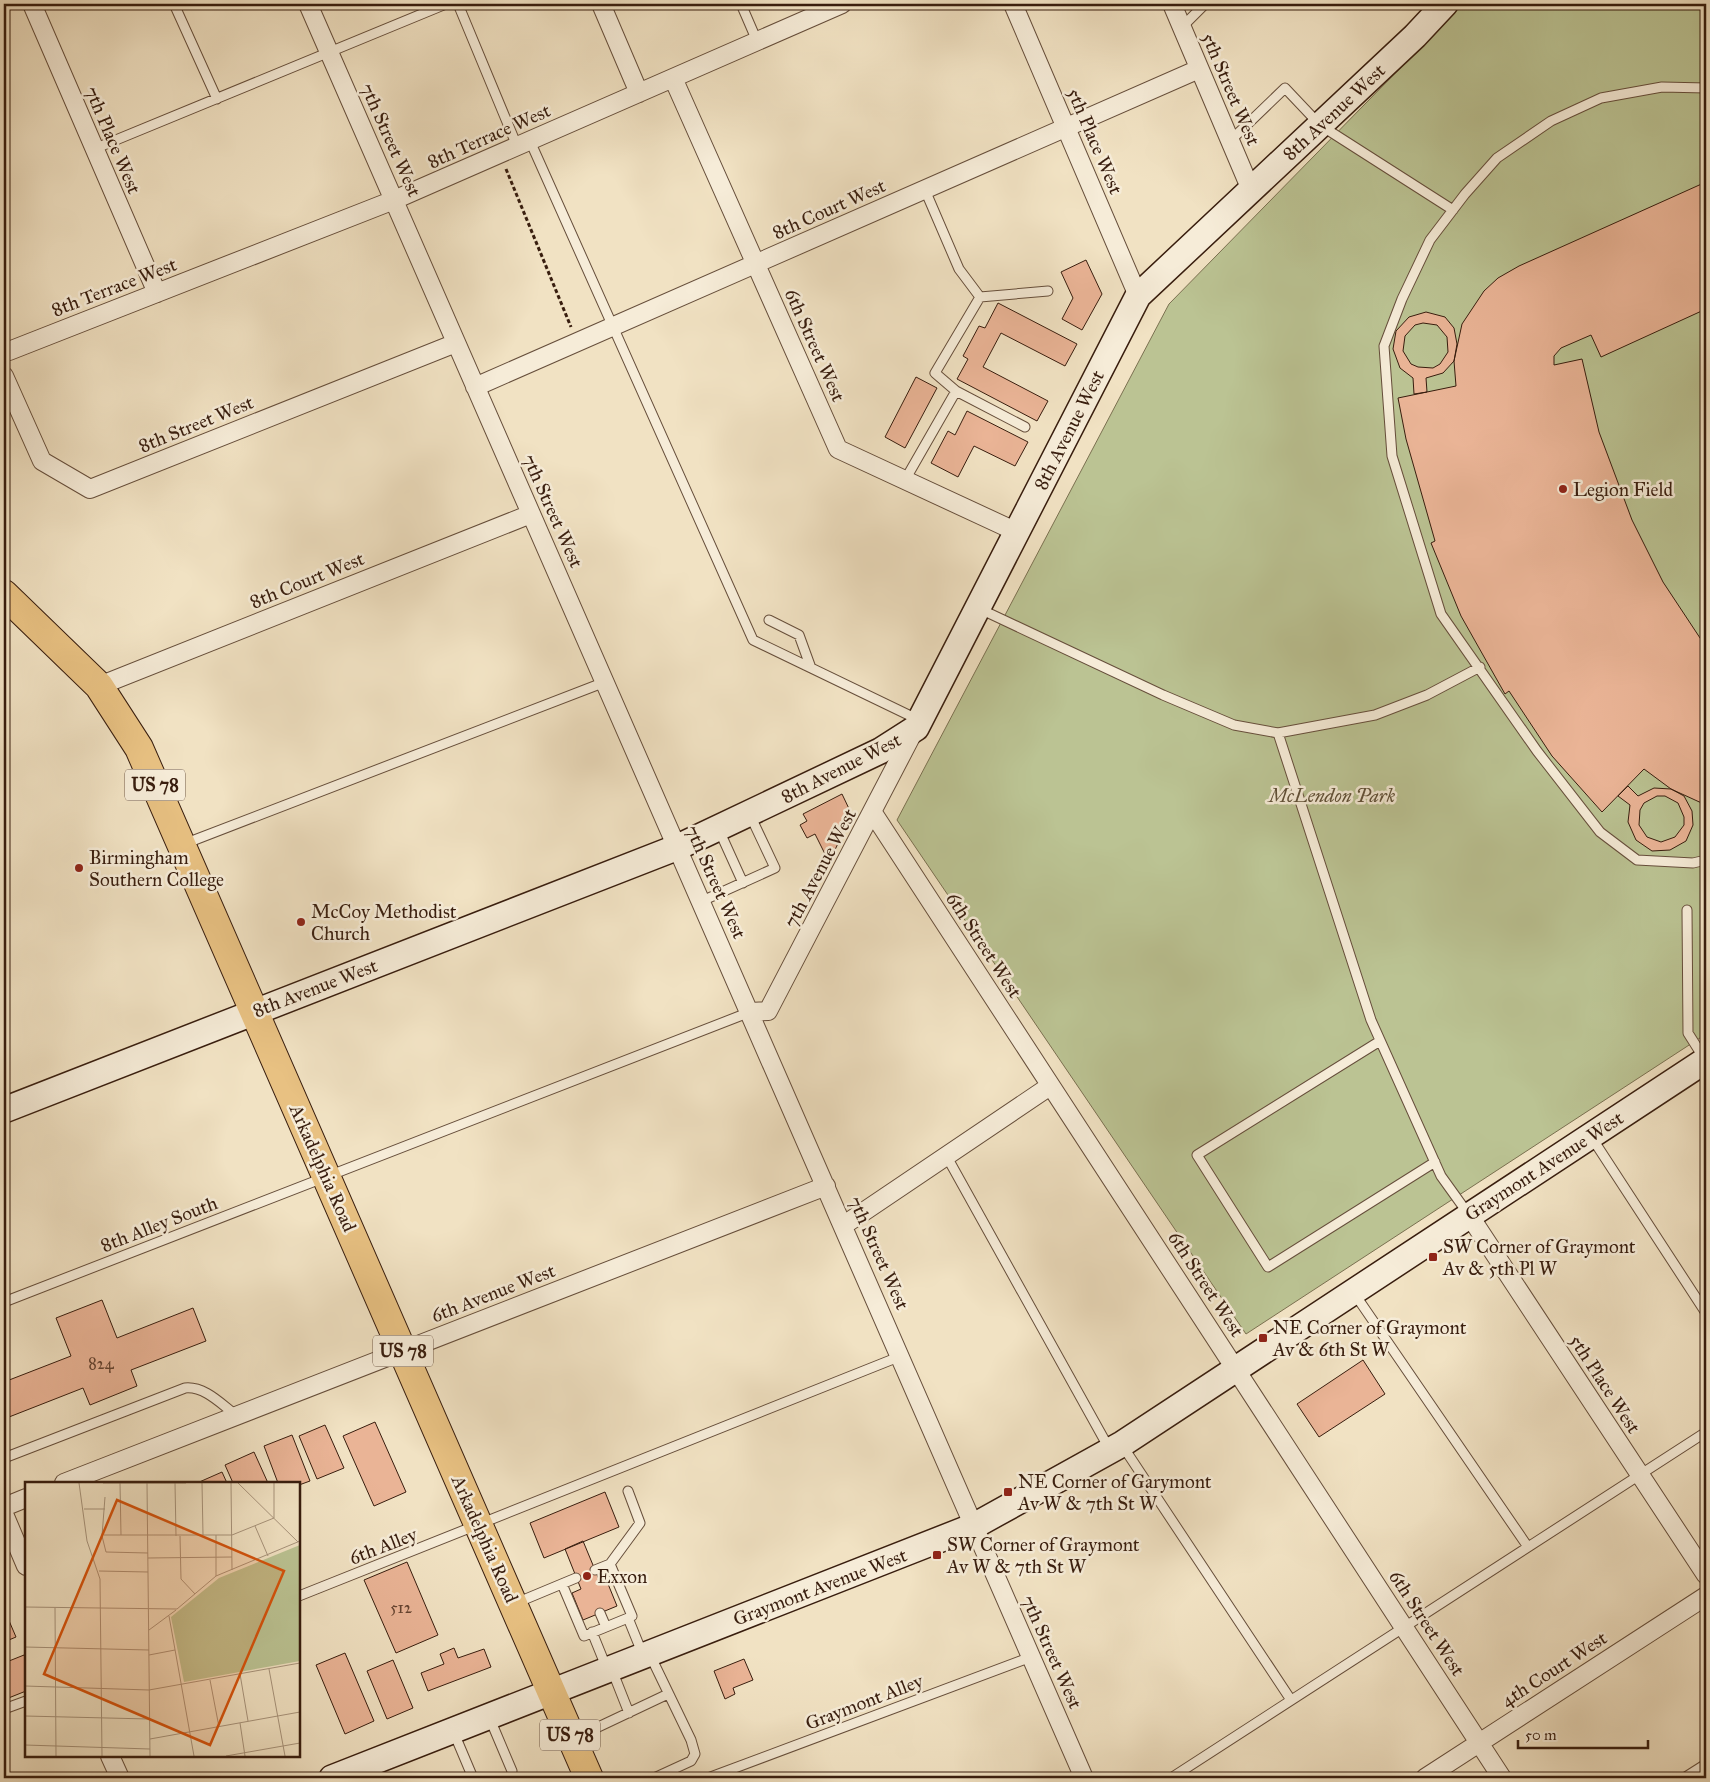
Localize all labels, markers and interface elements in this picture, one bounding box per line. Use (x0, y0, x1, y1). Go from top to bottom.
street label: 5th Street West (1197, 29, 1265, 149)
street label: 8th Avenue West (1278, 59, 1390, 165)
street label: 7th Street West (356, 80, 426, 200)
street label: 7th Place West (80, 83, 146, 197)
street label: 5th Place West (1062, 84, 1128, 198)
street label: 8th Terrace West (424, 99, 554, 173)
street label: 8th Court West (769, 174, 889, 244)
street label: 8th Terrace West (48, 253, 180, 321)
street label: 6th Street West (780, 285, 850, 405)
street label: 8th Avenue West (1029, 366, 1109, 494)
street label: 8th Street West (135, 390, 257, 457)
street label: 7th Street West (518, 451, 588, 571)
place label: Legion Field (1573, 478, 1674, 502)
marker: Legion Field (1557, 483, 1569, 495)
street label: 8th Court West (247, 547, 368, 613)
street label: 8th Avenue West (777, 728, 905, 808)
road number: US 78 (125, 770, 185, 800)
park label: McLendon Park (1267, 784, 1396, 807)
street label: 7th Avenue West (779, 804, 861, 931)
street label: 7th Street West (681, 822, 751, 942)
place label: Birmingham Southern College (89, 846, 224, 892)
marker: Birmingham Southern College (73, 862, 85, 874)
street label: 6th Street West (941, 888, 1027, 1002)
place label: McCoy Methodist Church (311, 900, 457, 945)
marker: McCoy Methodist Church (295, 916, 307, 928)
street label: 8th Avenue West (250, 954, 381, 1022)
street label: Arkadelphia Road (284, 1100, 362, 1236)
street label: Graymont Avenue West (1460, 1106, 1628, 1226)
street label: 8th Alley South (97, 1191, 221, 1257)
street label: 7th Street West (844, 1193, 914, 1313)
street label: 6th Street West (1163, 1227, 1249, 1341)
place label: SW Corner of Graymont Av & 5th Pl W (1442, 1235, 1636, 1280)
marker: SW Corner of Graymont Av & 5th Pl W (1427, 1251, 1439, 1263)
street label: 6th Avenue West (428, 1259, 559, 1327)
place label: NE Corner of Graymont Av & 6th St W (1272, 1316, 1467, 1361)
street label: 5th Place West (1565, 1330, 1646, 1438)
marker: NE Corner of Graymont Av & 6th St W (1257, 1332, 1269, 1344)
road number: US 78 (373, 1335, 433, 1366)
house number: 824 (88, 1354, 115, 1373)
place label: NE Corner of Garymont Av W & 7th St W (1017, 1470, 1212, 1515)
street label: Arkadelphia Road (446, 1471, 524, 1607)
inset map (25, 1482, 300, 1757)
marker: NE Corner of Garymont Av W & 7th St W (1002, 1486, 1014, 1498)
street label: 6th Alley (346, 1522, 421, 1569)
place label: SW Corner of Graymont Av W & 7th St W (946, 1533, 1140, 1578)
street label: Graymont Avenue West (730, 1543, 910, 1631)
marker: SW Corner of Graymont Av W & 7th St W (931, 1549, 943, 1561)
place label: Exxon (597, 1565, 647, 1588)
street label: 6th Street West (1384, 1566, 1470, 1680)
marker: Exxon (581, 1570, 593, 1582)
street label: 7th Street West (1017, 1592, 1087, 1712)
house number: 512 (390, 1598, 412, 1617)
street label: 4th Court West (1497, 1626, 1611, 1712)
street label: Graymont Alley (802, 1669, 927, 1735)
scale bar (1518, 1717, 1648, 1749)
road number: US 78 (540, 1720, 600, 1750)
text: 50 m (1525, 1726, 1557, 1744)

